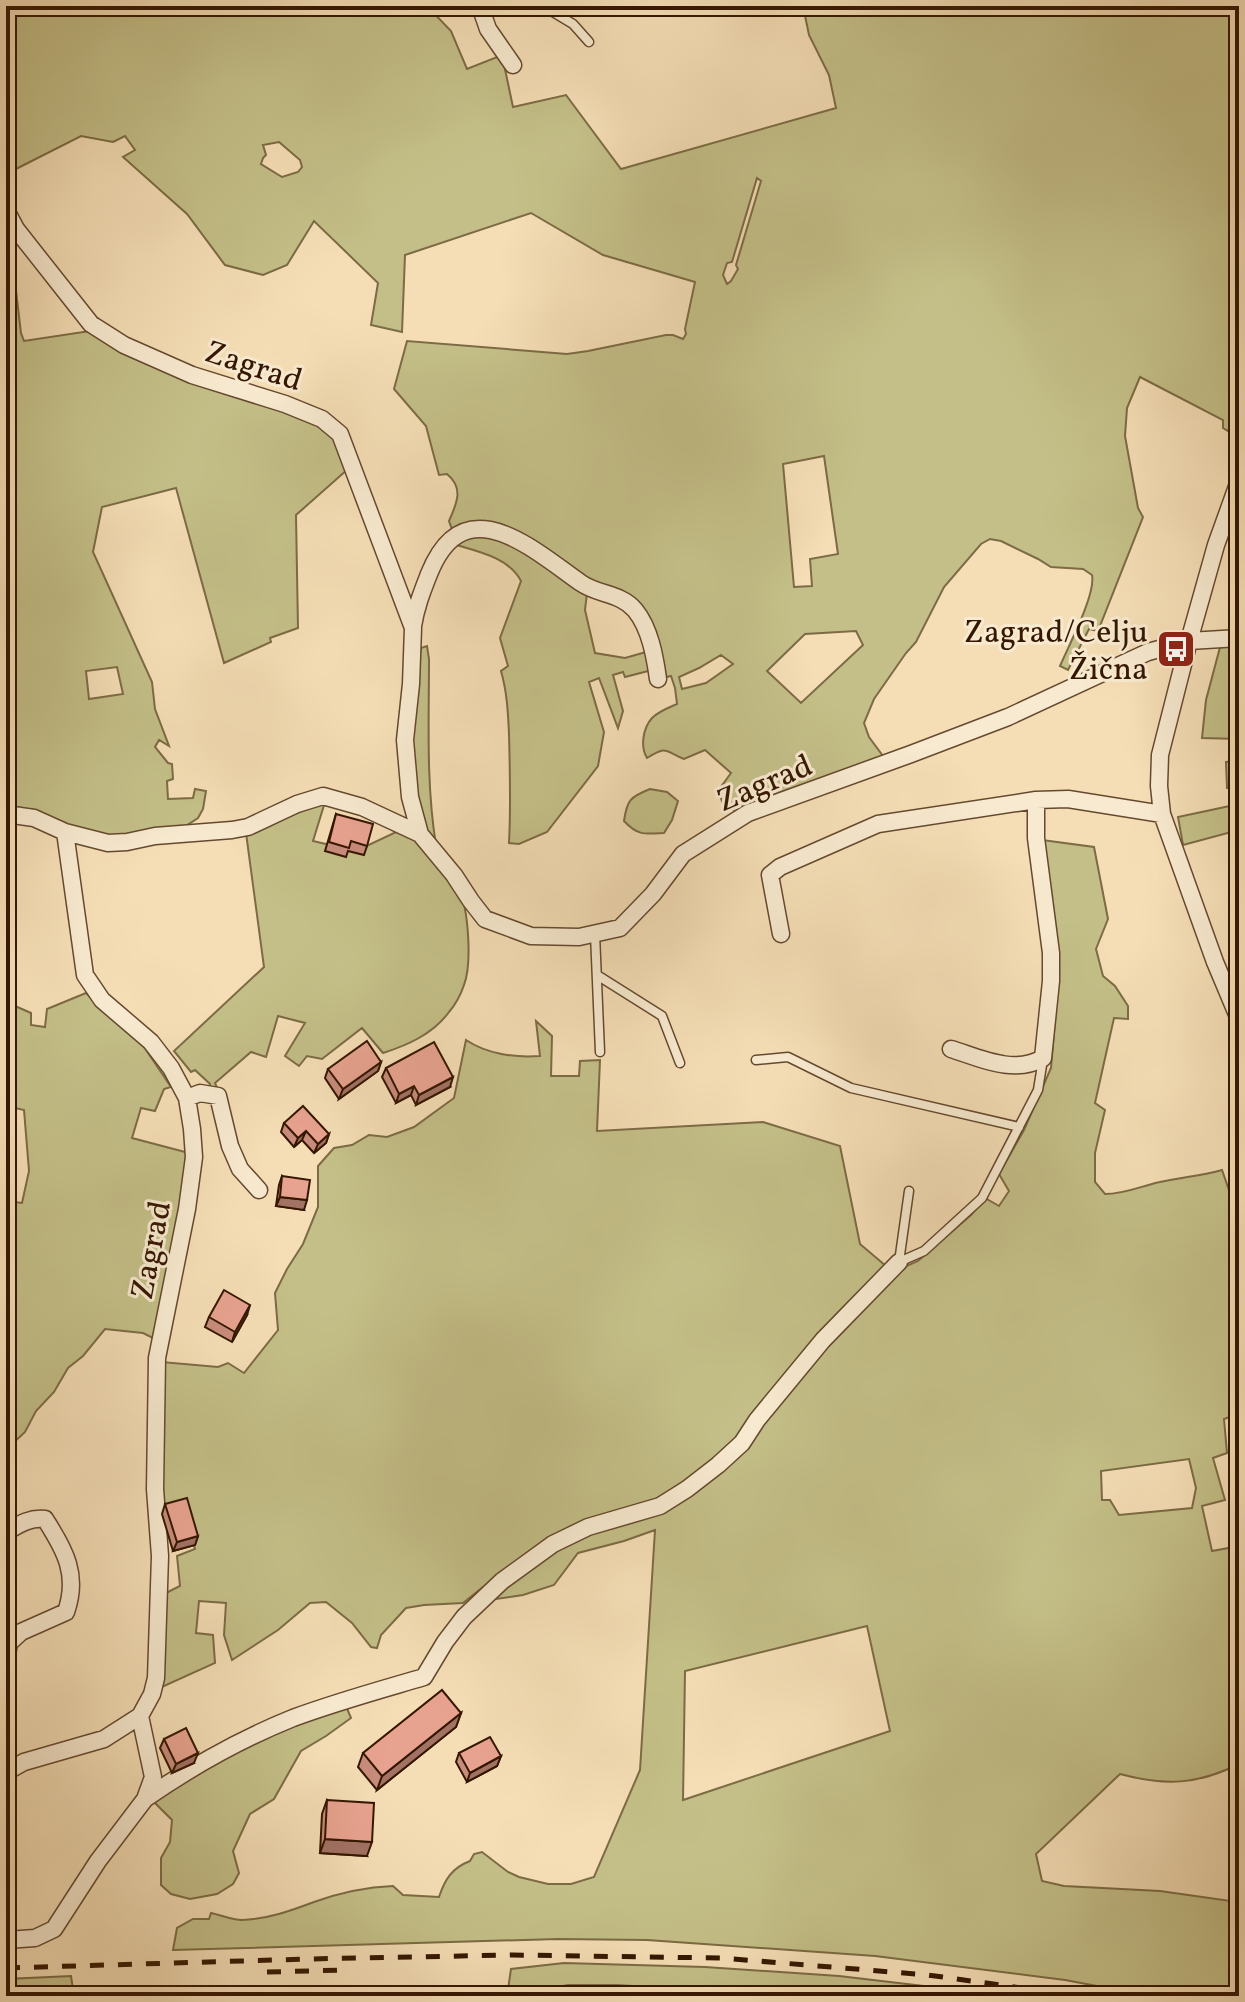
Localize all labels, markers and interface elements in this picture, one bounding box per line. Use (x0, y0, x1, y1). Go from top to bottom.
street label: Zagrad (199, 331, 307, 404)
place label: Zagrad/Celju Žična (964, 612, 1148, 693)
bus stop icon: Zagrad/Celju Žična (1155, 628, 1197, 670)
street label: Zagrad (711, 745, 820, 825)
street label: Zagrad (122, 1197, 184, 1304)

